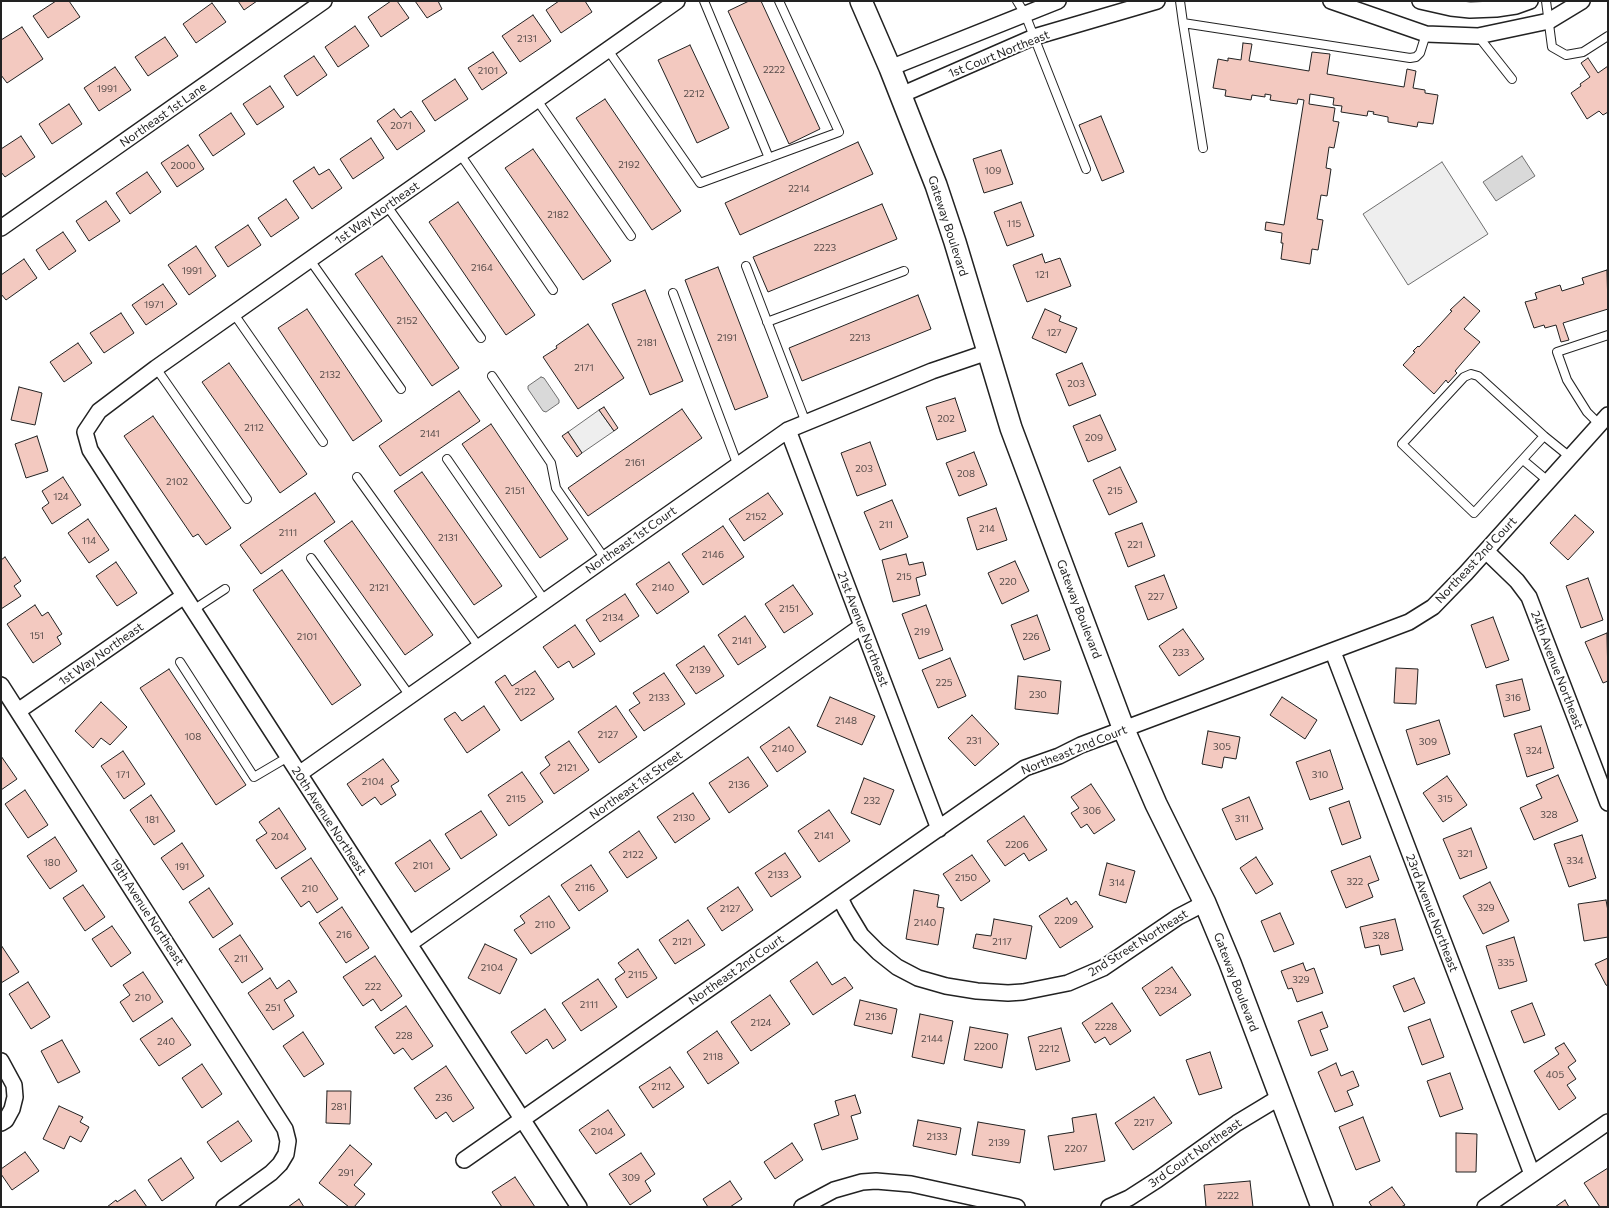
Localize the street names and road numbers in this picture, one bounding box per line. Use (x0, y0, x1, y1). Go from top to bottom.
street label: 1st Court Northeast (946, 27, 1052, 81)
street label: Northeast 1st Lane (117, 80, 209, 150)
street label: Gateway Boulevard (925, 174, 971, 278)
street label: 1st Way Northeast (332, 178, 422, 248)
street label: Northeast 1st Court (583, 503, 679, 577)
street label: Northeast 2nd Court (1432, 514, 1520, 606)
street label: Gateway Boulevard (1053, 557, 1105, 661)
street label: 21st Avenue Northeast (834, 569, 892, 689)
street label: 24th Avenue Northeast (1528, 609, 1586, 731)
street label: 1st Way Northeast (56, 619, 146, 689)
street label: Northeast 2nd Court (1019, 722, 1129, 778)
street label: Northeast 1st Street (587, 748, 685, 822)
street label: 20th Avenue Northeast (288, 764, 370, 878)
street label: 23rd Avenue Northeast (1403, 852, 1461, 974)
street label: 19th Avenue Northeast (107, 856, 187, 968)
street label: 2nd Street Northeast (1086, 906, 1190, 980)
street label: Gateway Boulevard (1210, 930, 1262, 1034)
street label: Northeast 2nd Court (686, 932, 786, 1008)
street label: 3rd Court Northeast (1146, 1115, 1244, 1191)

